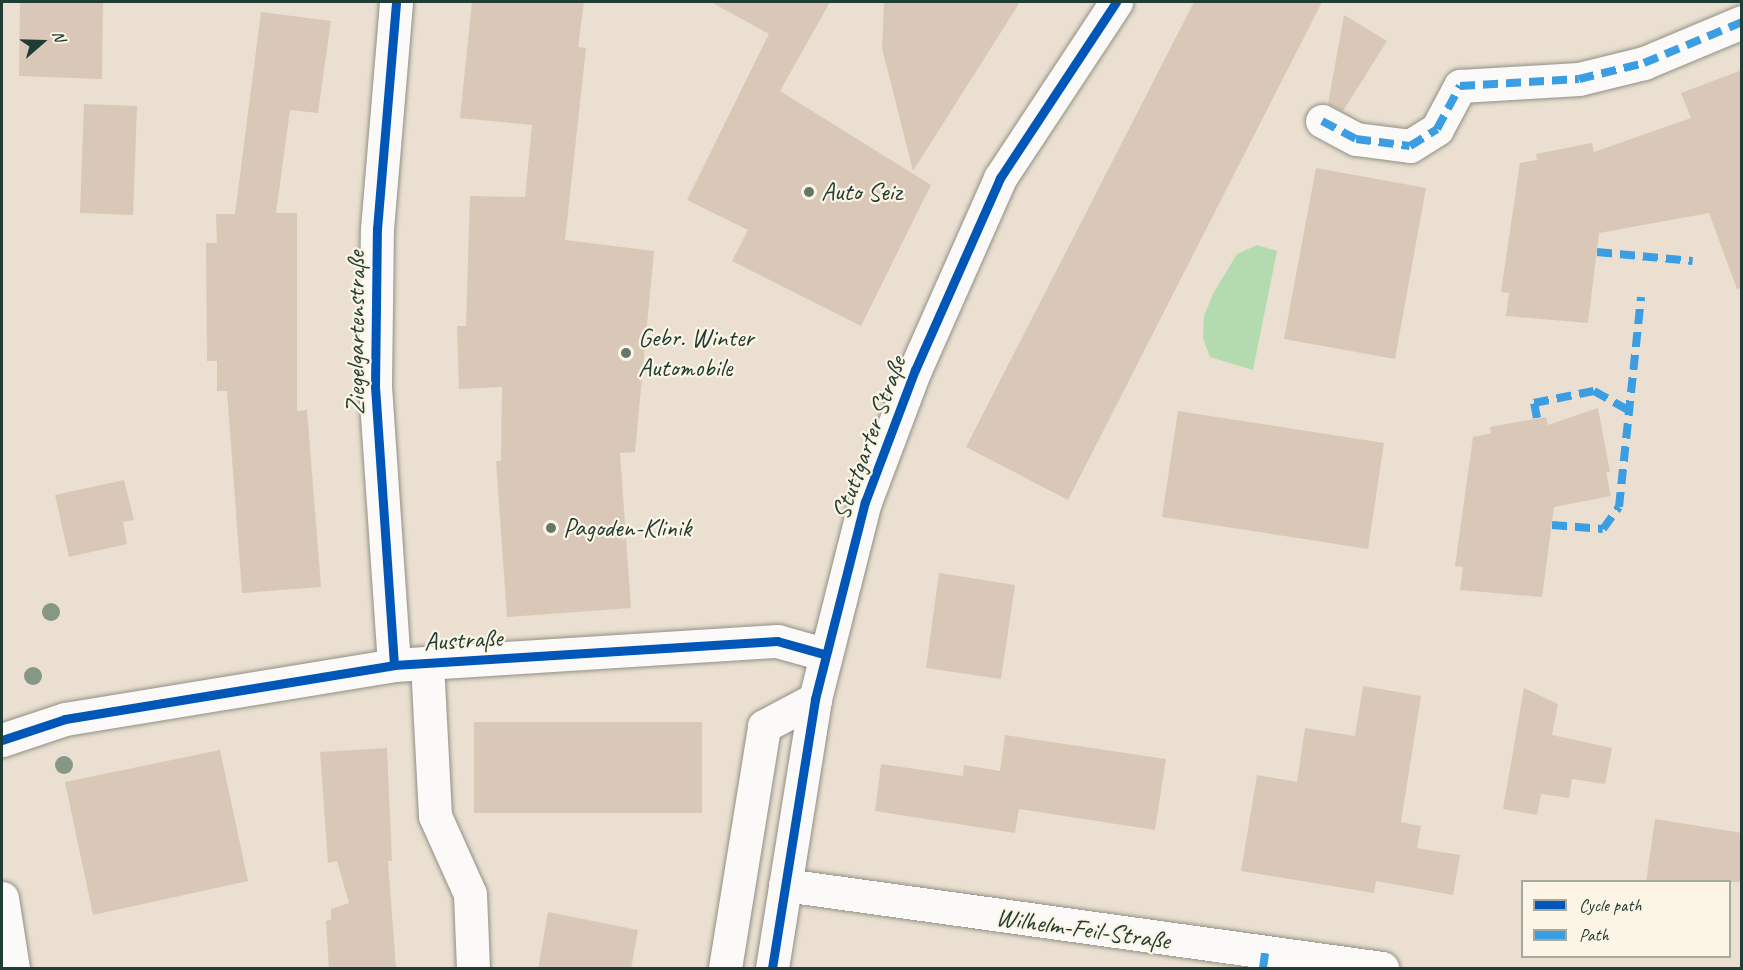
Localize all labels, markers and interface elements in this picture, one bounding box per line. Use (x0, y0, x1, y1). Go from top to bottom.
north arrow (12, 12, 72, 72)
text: N (48, 28, 70, 44)
place label: Auto Seiz (821, 176, 901, 208)
marker: Auto Seiz (802, 185, 816, 199)
street label: Ziegelgartenstraße (340, 251, 372, 415)
place label: Gebr. Winter Automobile (638, 322, 754, 384)
marker: Gebr. Winter Automobile (619, 346, 633, 360)
street label: Stuttgarter Straße (825, 352, 913, 524)
place label: Pagoden-Klinik (563, 512, 691, 544)
marker: Pagoden-Klinik (544, 521, 558, 535)
street label: Austraße (423, 622, 503, 658)
legend (1521, 880, 1731, 958)
text: Cycle path (1579, 894, 1641, 916)
street label: Wilhelm-Feil-Straße (994, 901, 1172, 957)
text: Path (1579, 924, 1609, 946)

